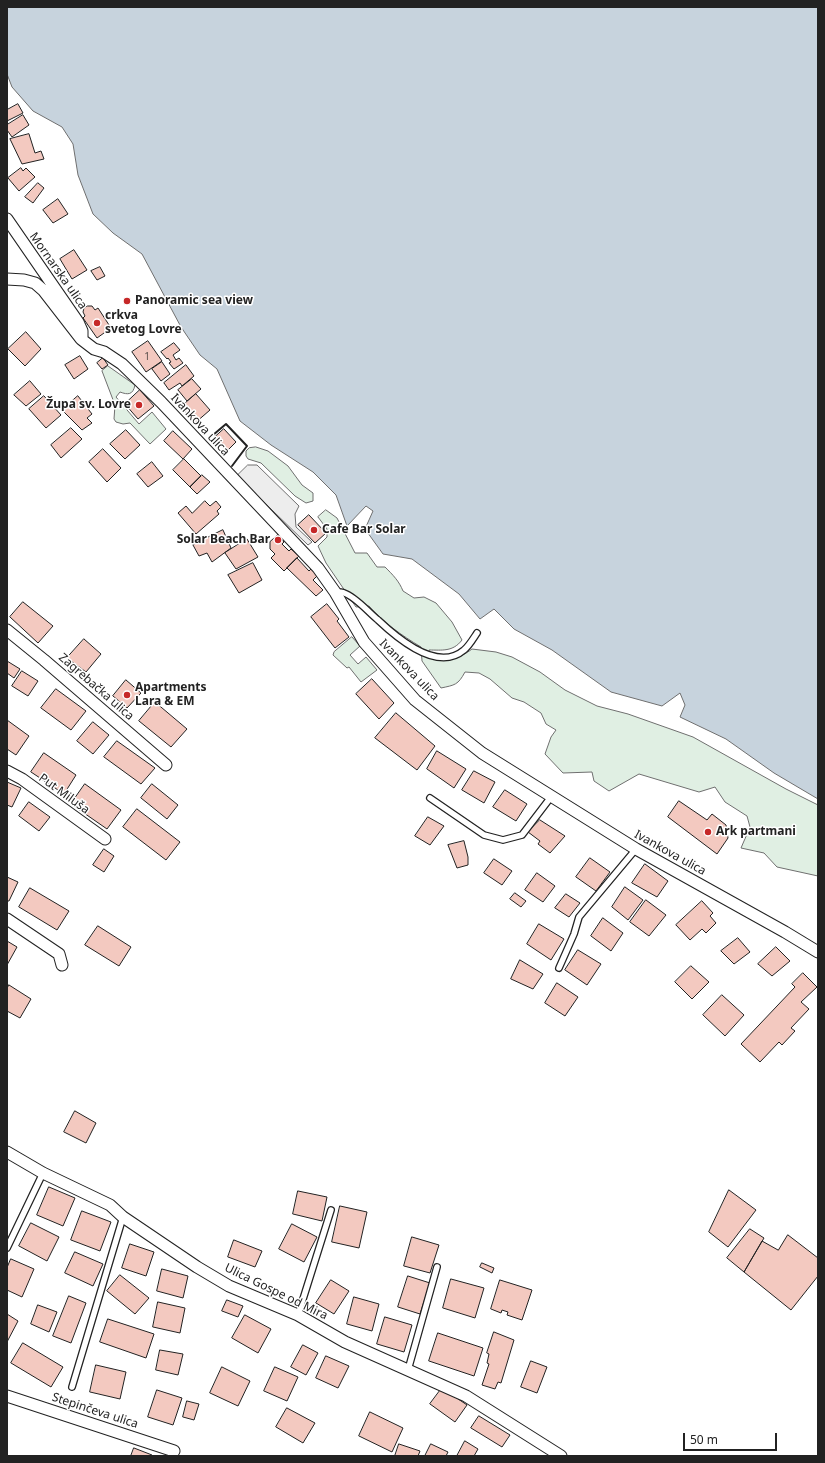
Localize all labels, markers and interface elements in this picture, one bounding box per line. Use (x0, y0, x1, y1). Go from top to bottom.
street label: Mornarska ulica (26, 230, 90, 312)
place label: Panoramic sea view (135, 294, 253, 308)
marker: Panoramic sea view (122, 296, 132, 306)
place label: crkva svetog Lovre (105, 309, 182, 337)
marker: crkva svetog Lovre (92, 318, 102, 328)
house number: 1 (144, 351, 150, 363)
street label: Ivankova ulica (168, 391, 232, 459)
place label: Župa sv. Lovre (46, 398, 131, 412)
marker: Župa sv. Lovre (134, 400, 144, 410)
place label: Cafe Bar Solar (322, 523, 406, 537)
marker: Cafe Bar Solar (309, 525, 319, 535)
place label: Solar Beach Bar (177, 533, 270, 547)
marker: Solar Beach Bar (273, 535, 283, 545)
street label: Ivankova ulica (376, 636, 442, 704)
street label: Zagrebačka ulica (56, 651, 136, 723)
place label: Apartments Lara & EM (135, 681, 207, 709)
marker: Apartments Lara & EM (122, 690, 132, 700)
street label: Put Miluša (36, 771, 92, 817)
place label: Ark partmani (716, 825, 796, 839)
street label: Ivankova ulica (632, 827, 708, 879)
marker: Ark partmani (703, 827, 713, 837)
street label: Ulica Gospe od Mira (222, 1261, 330, 1323)
street label: Stepinčeva ulica (50, 1390, 140, 1432)
scale bar (685, 1425, 779, 1451)
text: 50 m (690, 1431, 718, 1448)

